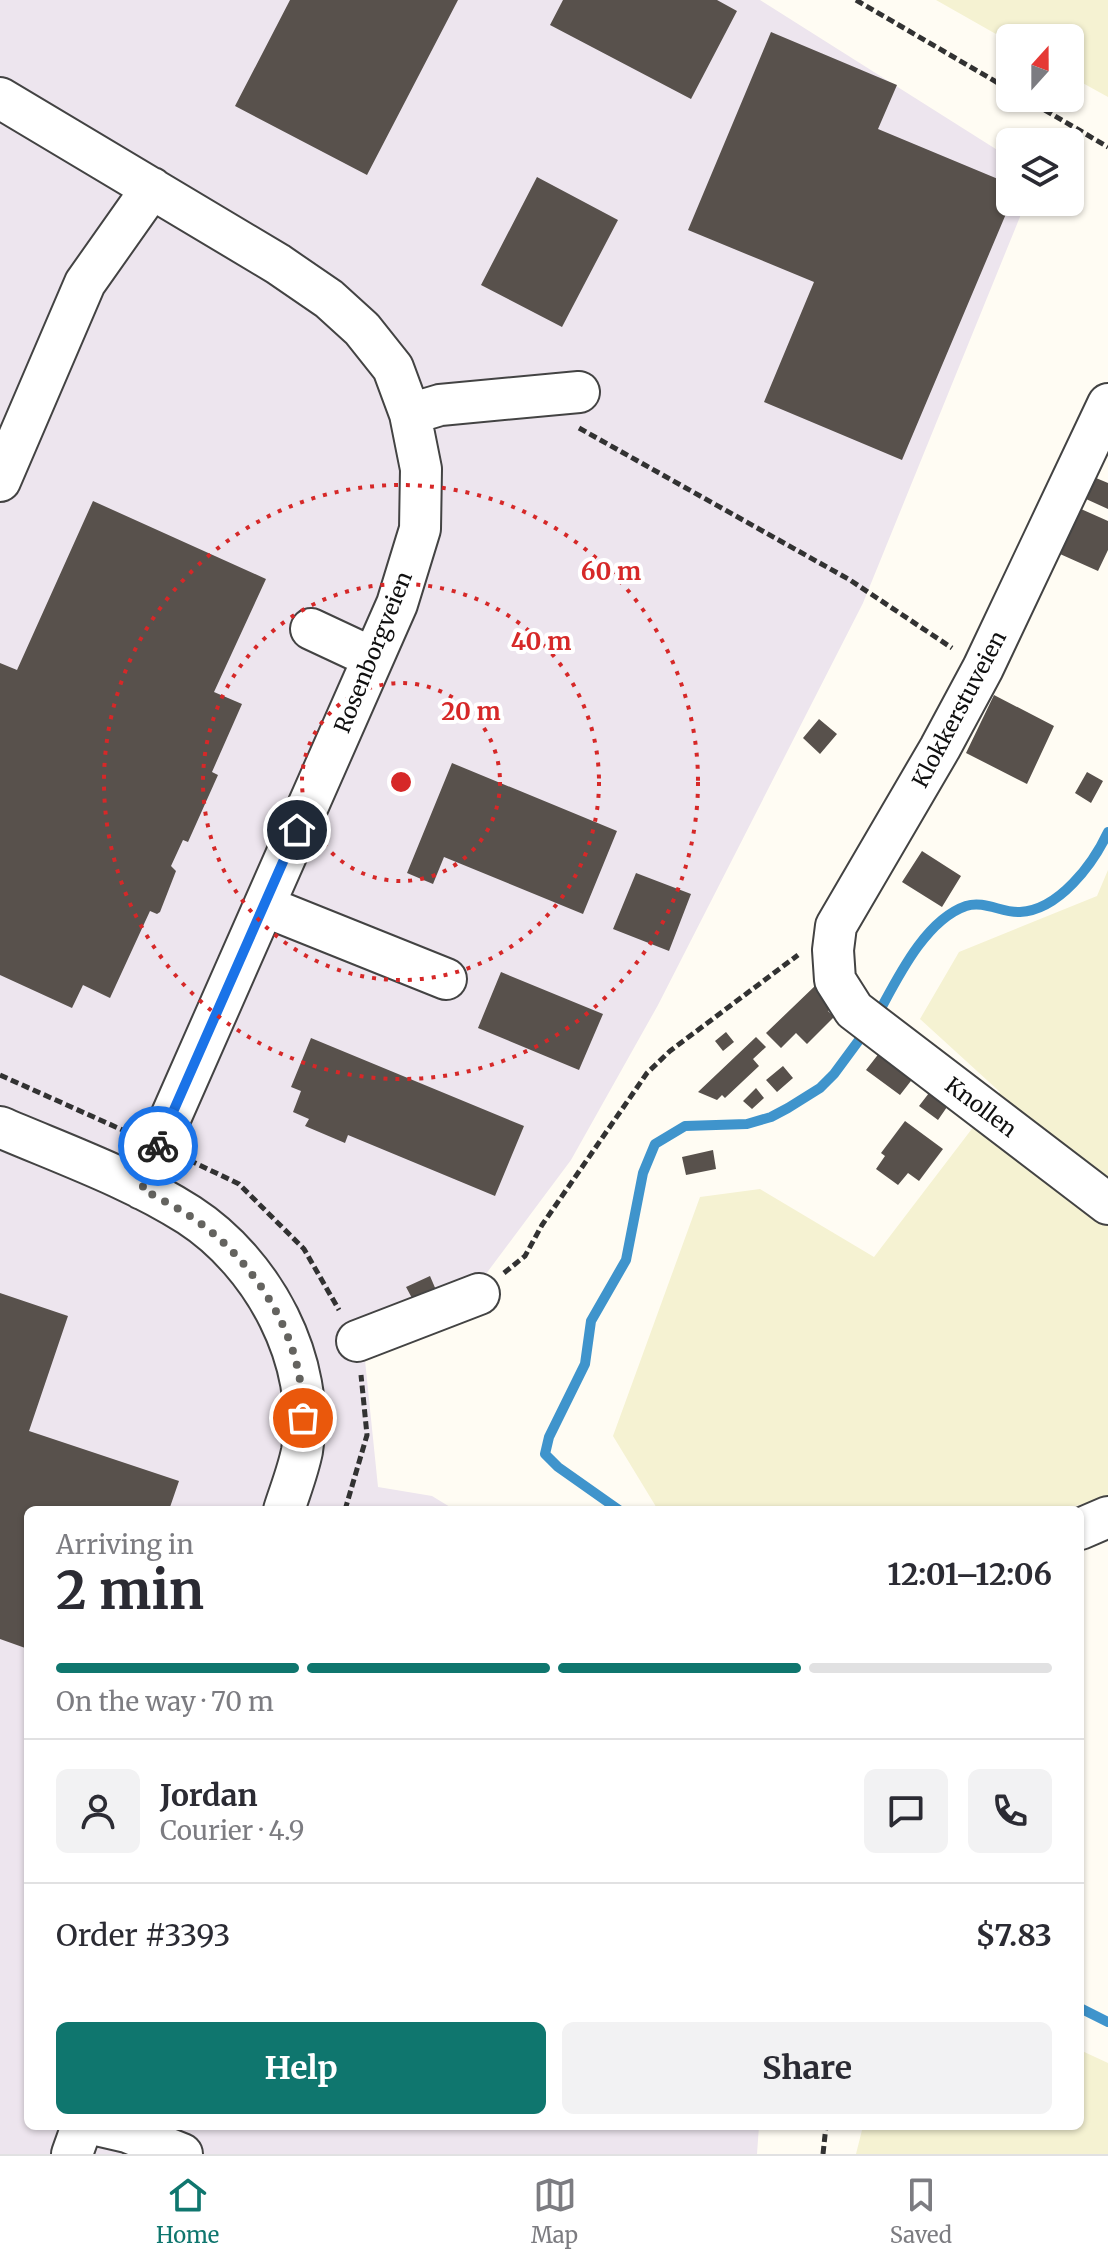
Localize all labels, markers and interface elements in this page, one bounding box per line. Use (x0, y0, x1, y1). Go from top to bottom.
north arrow (996, 24, 1084, 112)
map controls (996, 24, 1084, 216)
button: layers (996, 128, 1084, 216)
text: 60 m (581, 556, 641, 587)
street label: Rosenborgveien (328, 567, 418, 737)
street label: Klokkerstuveien (906, 625, 1012, 792)
text: 40 m (511, 626, 571, 657)
text: 20 m (441, 696, 501, 727)
centre of rings (387, 768, 415, 796)
pin (263, 796, 331, 864)
icon: home (275, 808, 319, 852)
street label: Knollen (940, 1071, 1023, 1143)
courier (118, 1106, 198, 1186)
icon: bike (136, 1124, 180, 1168)
pin (269, 1384, 337, 1452)
icon: bag (281, 1396, 325, 1440)
text: Arriving in (56, 1528, 194, 1561)
text: 12:01–12:06 (887, 1555, 1052, 1593)
text: 2 min (56, 1558, 204, 1623)
text: On the way · 70 m (56, 1685, 274, 1718)
button: person (56, 1769, 140, 1853)
button: chat (864, 1769, 948, 1853)
button: phone (968, 1769, 1052, 1853)
text: Jordan (160, 1776, 258, 1814)
text: Courier · 4.9 (160, 1814, 304, 1847)
text: Order #3393 (56, 1916, 230, 1954)
text: $7.83 (976, 1916, 1052, 1954)
button: Help (56, 2022, 546, 2114)
button: Share (562, 2022, 1052, 2114)
tab: Home (156, 2173, 219, 2249)
tab: Map (531, 2173, 578, 2249)
tab: Saved (890, 2173, 952, 2249)

